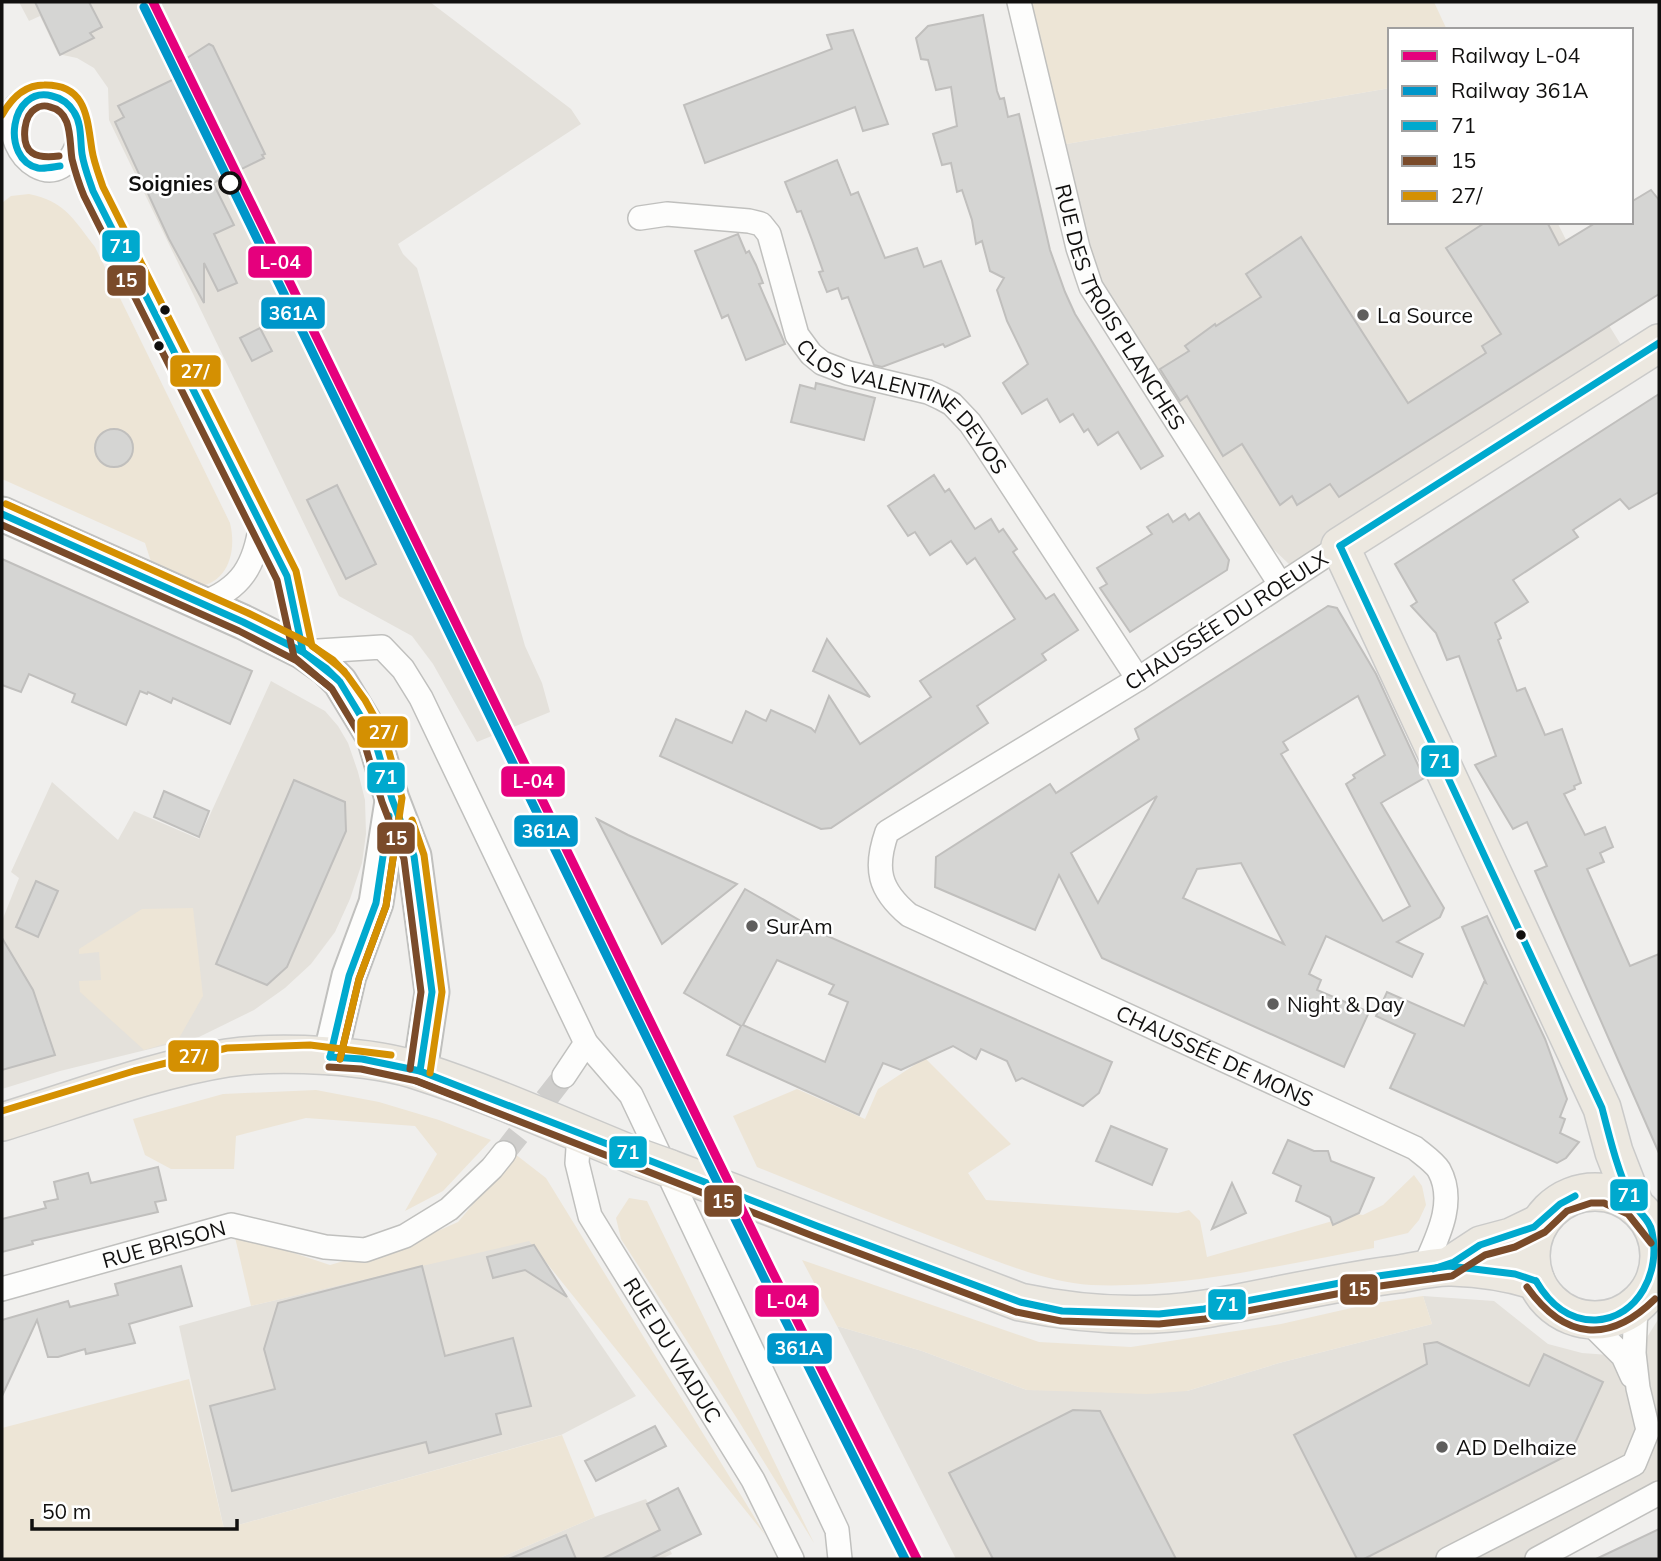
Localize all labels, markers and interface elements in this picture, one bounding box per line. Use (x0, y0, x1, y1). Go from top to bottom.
legend (1388, 28, 1633, 224)
text: Railway L-04 (1451, 42, 1580, 68)
text: Railway 361A (1451, 77, 1589, 103)
text: 71 (1451, 112, 1476, 138)
text: 15 (1451, 147, 1476, 173)
place label: Soignies (128, 170, 213, 196)
marker: Soignies (219, 172, 241, 194)
street label: RUE DES TROIS PLANCHES (1050, 181, 1191, 434)
text: 27/ (1451, 182, 1483, 208)
line badge: 71 (101, 229, 141, 263)
text: 71 (110, 234, 132, 258)
line badge: L-04 (247, 245, 313, 279)
text: L-04 (259, 250, 301, 274)
line badge: 15 (106, 264, 147, 297)
text: 15 (115, 268, 137, 292)
line badge: 361A (260, 296, 326, 330)
text: 361A (269, 301, 318, 325)
place label: La Source (1377, 302, 1473, 328)
unlabelled marker (158, 303, 172, 317)
marker: La Source (1355, 307, 1371, 323)
street label: CLOS VALENTINE DEVOS (791, 333, 1013, 479)
unlabelled marker (152, 339, 166, 353)
line badge: 27/ (169, 354, 222, 388)
text: 27/ (181, 359, 210, 383)
street label: CHAUSSÉE DU ROEULX (1120, 544, 1333, 695)
line badge: 27/ (356, 715, 409, 749)
text: 27/ (369, 720, 398, 744)
line badge: 71 (1420, 744, 1460, 778)
text: 71 (1429, 749, 1451, 773)
line badge: 71 (366, 761, 406, 794)
text: 71 (375, 765, 397, 789)
line badge: L-04 (500, 765, 566, 798)
text: L-04 (512, 769, 554, 793)
line badge: 361A (513, 814, 579, 848)
text: 361A (522, 819, 571, 843)
line badge: 15 (376, 821, 416, 855)
text: 15 (385, 826, 407, 850)
place label: SurAm (766, 913, 833, 939)
marker: SurAm (744, 918, 760, 934)
unlabelled marker (1514, 928, 1528, 942)
place label: Night & Day (1287, 991, 1404, 1017)
marker: Night & Day (1265, 996, 1281, 1012)
street label: CHAUSSÉE DE MONS (1112, 999, 1317, 1112)
line badge: 27/ (167, 1039, 220, 1073)
text: 27/ (179, 1044, 208, 1068)
line badge: 71 (608, 1135, 648, 1169)
text: 71 (617, 1140, 639, 1164)
line badge: 71 (1609, 1178, 1649, 1212)
text: 71 (1618, 1183, 1640, 1207)
line badge: 15 (703, 1184, 743, 1218)
text: 15 (712, 1189, 734, 1213)
street label: RUE BRISON (99, 1214, 228, 1273)
street label: RUE DU VIADUC (618, 1273, 727, 1427)
line badge: 15 (1339, 1273, 1379, 1306)
text: 15 (1348, 1277, 1370, 1301)
line badge: L-04 (754, 1284, 820, 1318)
line badge: 71 (1207, 1288, 1247, 1321)
text: L-04 (766, 1289, 808, 1313)
text: 71 (1216, 1292, 1238, 1316)
line badge: 361A (766, 1332, 833, 1365)
text: 361A (775, 1336, 824, 1360)
place label: AD Delhaize (1456, 1434, 1577, 1460)
marker: AD Delhaize (1434, 1439, 1450, 1455)
scale bar (32, 1488, 236, 1532)
text: 50 m (42, 1498, 91, 1524)

